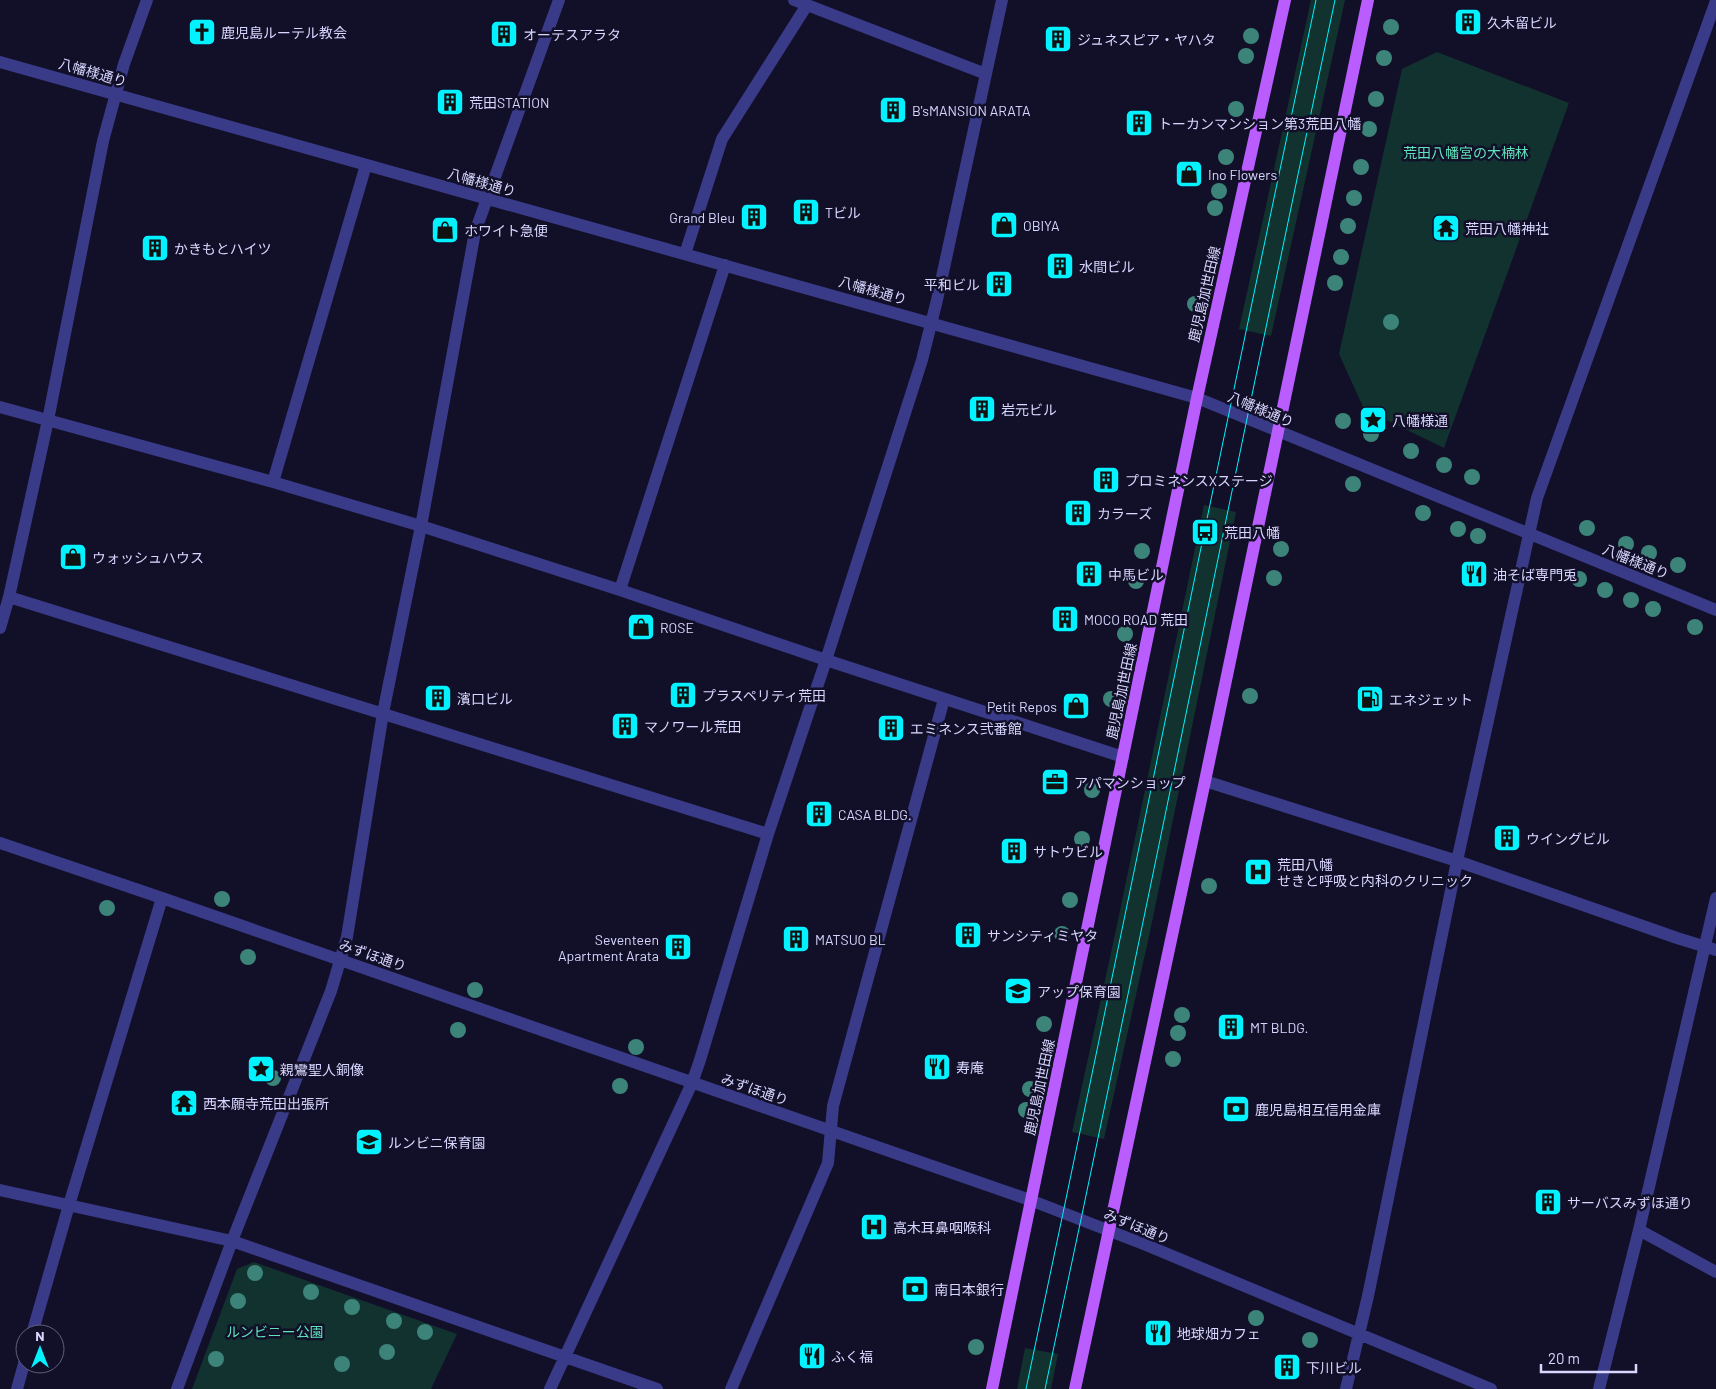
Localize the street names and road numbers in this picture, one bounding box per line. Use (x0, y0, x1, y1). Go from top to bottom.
street label: 八幡様通り (57, 54, 129, 90)
street label: 八幡様通り (446, 164, 518, 200)
street label: 鹿児島加世田線 (1185, 244, 1223, 344)
street label: 八幡様通り (837, 272, 909, 308)
street label: 八幡様通り (1225, 388, 1297, 430)
street label: 八幡様通り (1600, 540, 1672, 582)
street label: 鹿児島加世田線 (1102, 641, 1140, 741)
street label: みずほ通り (337, 936, 409, 974)
street label: 鹿児島加世田線 (1020, 1037, 1058, 1137)
street label: みずほ通り (719, 1070, 791, 1108)
street label: みずほ通り (1101, 1205, 1173, 1247)

